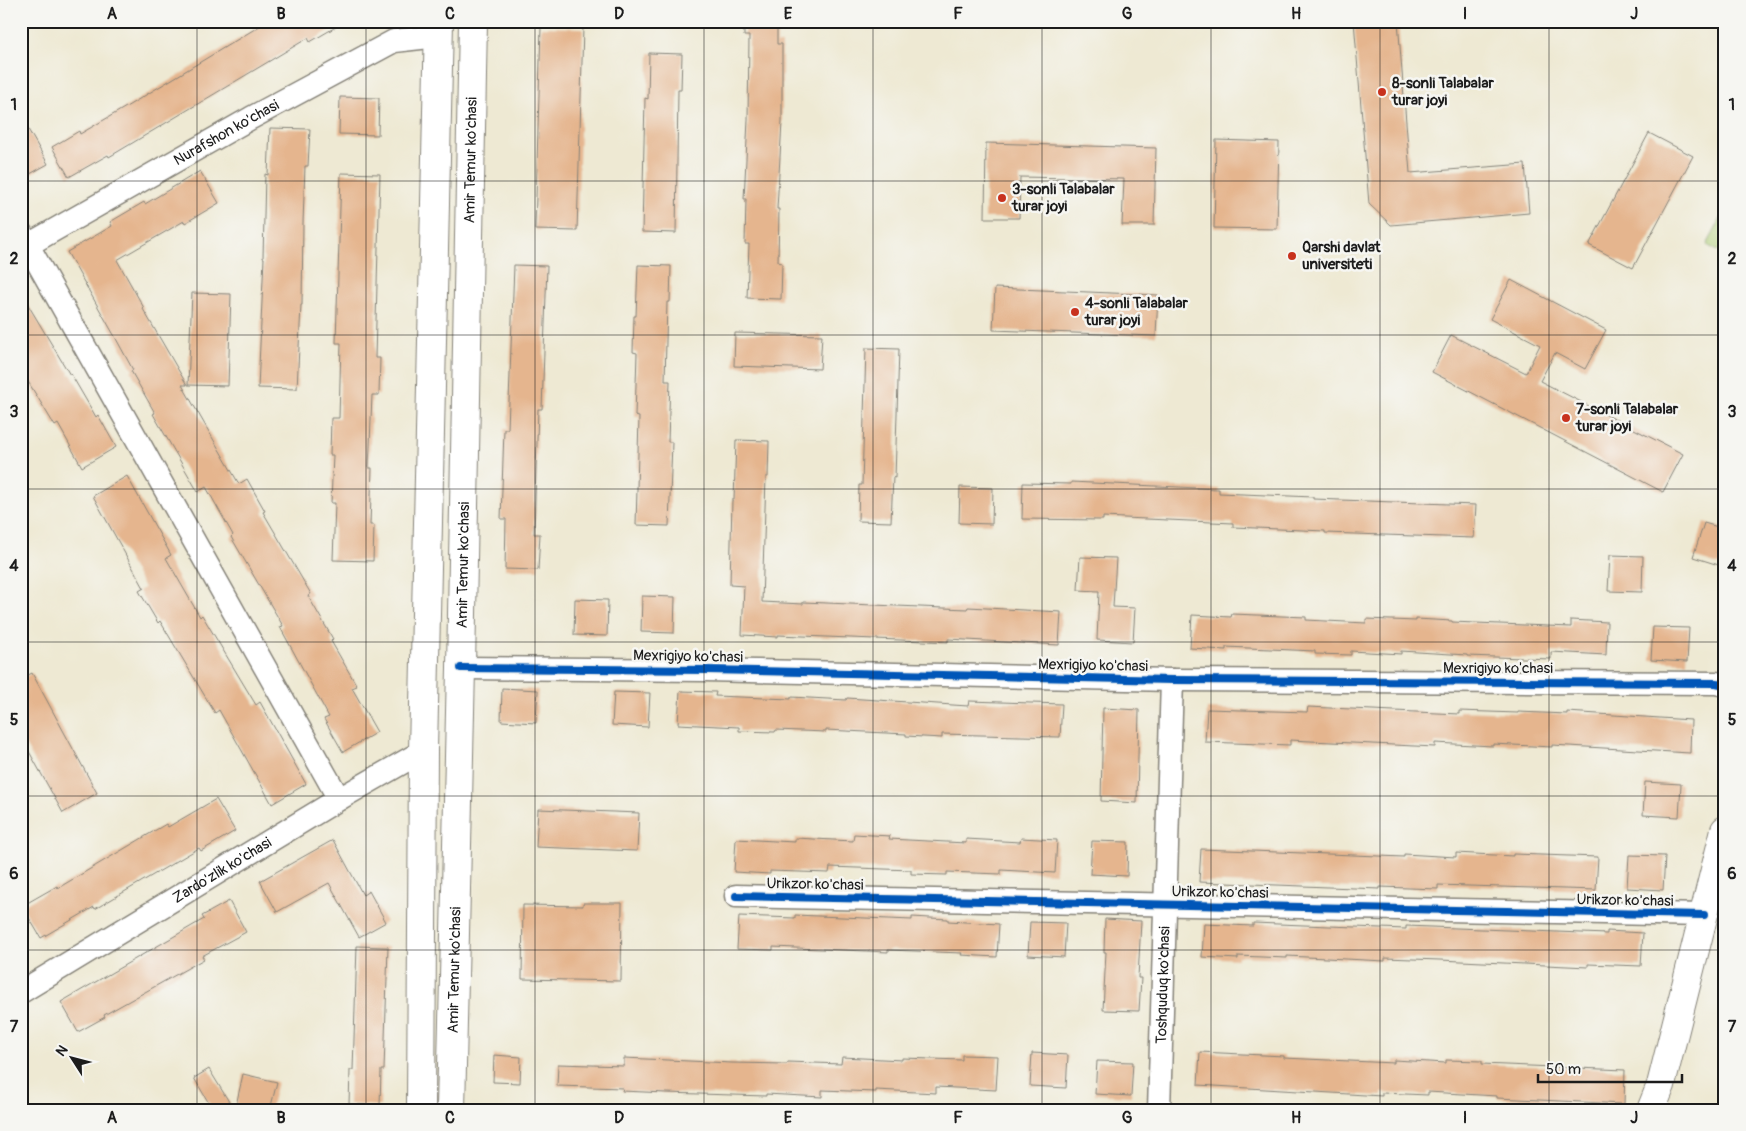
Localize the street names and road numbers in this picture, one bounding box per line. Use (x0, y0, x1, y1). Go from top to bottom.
street label: Nurafshon ko'chasi (170, 96, 283, 170)
street label: Amir Temur ko'chasi (460, 96, 482, 224)
street label: Amir Temur ko'chasi (453, 501, 474, 629)
street label: Mexrigiyo ko'chasi (633, 646, 743, 667)
street label: Mexrigiyo ko'chasi (1038, 655, 1148, 676)
street label: Mexrigiyo ko'chasi (1443, 659, 1553, 678)
street label: Zardo'zlik ko'chasi (169, 833, 275, 908)
street label: Urikzor ko'chasi (766, 874, 864, 895)
street label: Urikzor ko'chasi (1171, 882, 1269, 903)
street label: Urikzor ko'chasi (1576, 890, 1674, 911)
street label: Amir Temur ko'chasi (444, 906, 466, 1034)
street label: Toshquduq ko'chasi (1152, 926, 1175, 1044)

